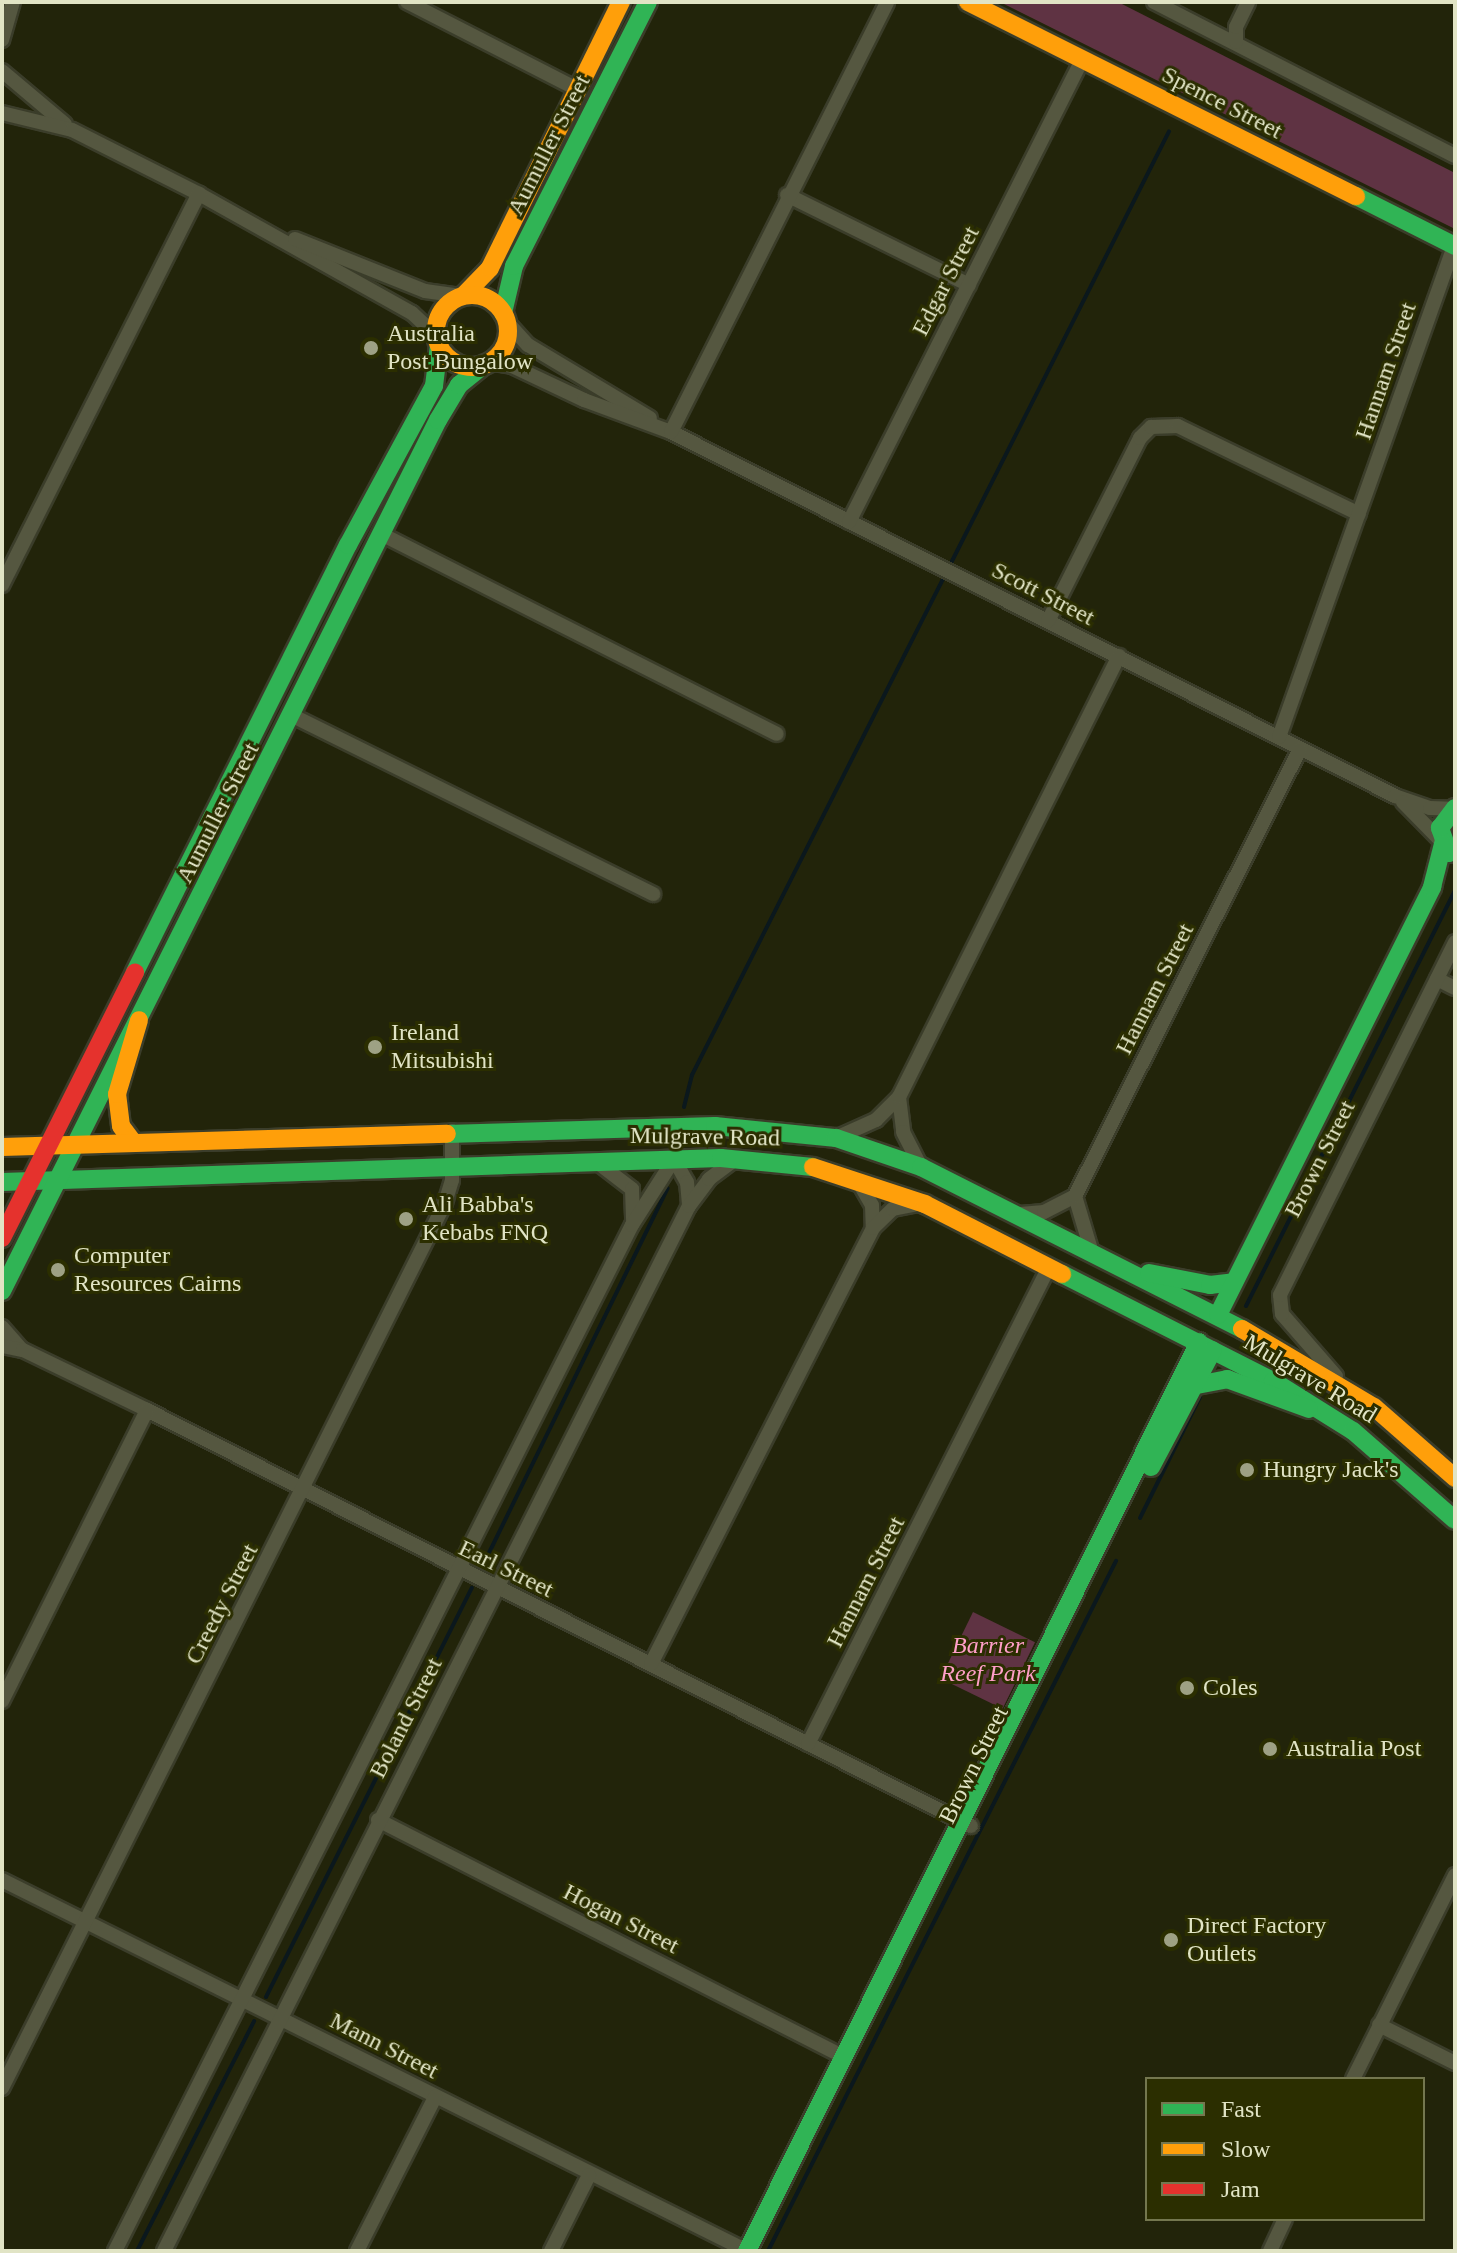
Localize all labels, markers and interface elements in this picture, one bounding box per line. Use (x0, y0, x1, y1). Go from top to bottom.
street label: Spence Street (1157, 60, 1287, 146)
street label: Aumuller Street (501, 70, 597, 220)
street label: Edgar Street (906, 221, 986, 341)
street label: Hannam Street (1349, 299, 1423, 443)
place label: Australia Post Bungalow (387, 320, 533, 376)
marker: Australia Post Bungalow (362, 339, 380, 357)
street label: Scott Street (987, 556, 1099, 632)
street label: Aumuller Street (170, 738, 266, 888)
street label: Hannam Street (1110, 919, 1200, 1059)
place label: Ireland Mitsubishi (391, 1019, 494, 1075)
marker: Ireland Mitsubishi (366, 1038, 384, 1056)
street label: Brown Street (1278, 1096, 1362, 1222)
street label: Mulgrave Road (630, 1121, 780, 1153)
place label: Ali Babba's Kebabs FNQ (422, 1191, 548, 1247)
marker: Ali Babba's Kebabs FNQ (397, 1210, 415, 1228)
place label: Computer Resources Cairns (74, 1242, 241, 1298)
marker: Computer Resources Cairns (49, 1261, 67, 1279)
street label: Mulgrave Road (1238, 1328, 1382, 1430)
place label: Hungry Jack's (1263, 1456, 1399, 1484)
marker: Hungry Jack's (1238, 1461, 1256, 1479)
street label: Hannam Street (821, 1512, 911, 1652)
street label: Earl Street (454, 1534, 558, 1604)
street label: Creedy Street (179, 1539, 265, 1669)
park label: Barrier Reef Park (940, 1632, 1036, 1688)
street label: Boland Street (363, 1653, 449, 1783)
place label: Coles (1203, 1674, 1258, 1702)
marker: Coles (1178, 1679, 1196, 1697)
street label: Brown Street (933, 1701, 1015, 1829)
place label: Australia Post (1286, 1735, 1421, 1763)
marker: Australia Post (1261, 1740, 1279, 1758)
street label: Hogan Street (558, 1878, 684, 1960)
place label: Direct Factory Outlets (1187, 1912, 1326, 1968)
marker: Direct Factory Outlets (1162, 1931, 1180, 1949)
street label: Mann Street (325, 2006, 443, 2086)
legend (1145, 2077, 1425, 2221)
text: Fast (1221, 2096, 1261, 2122)
text: Slow (1221, 2136, 1270, 2162)
text: Jam (1221, 2176, 1260, 2202)

